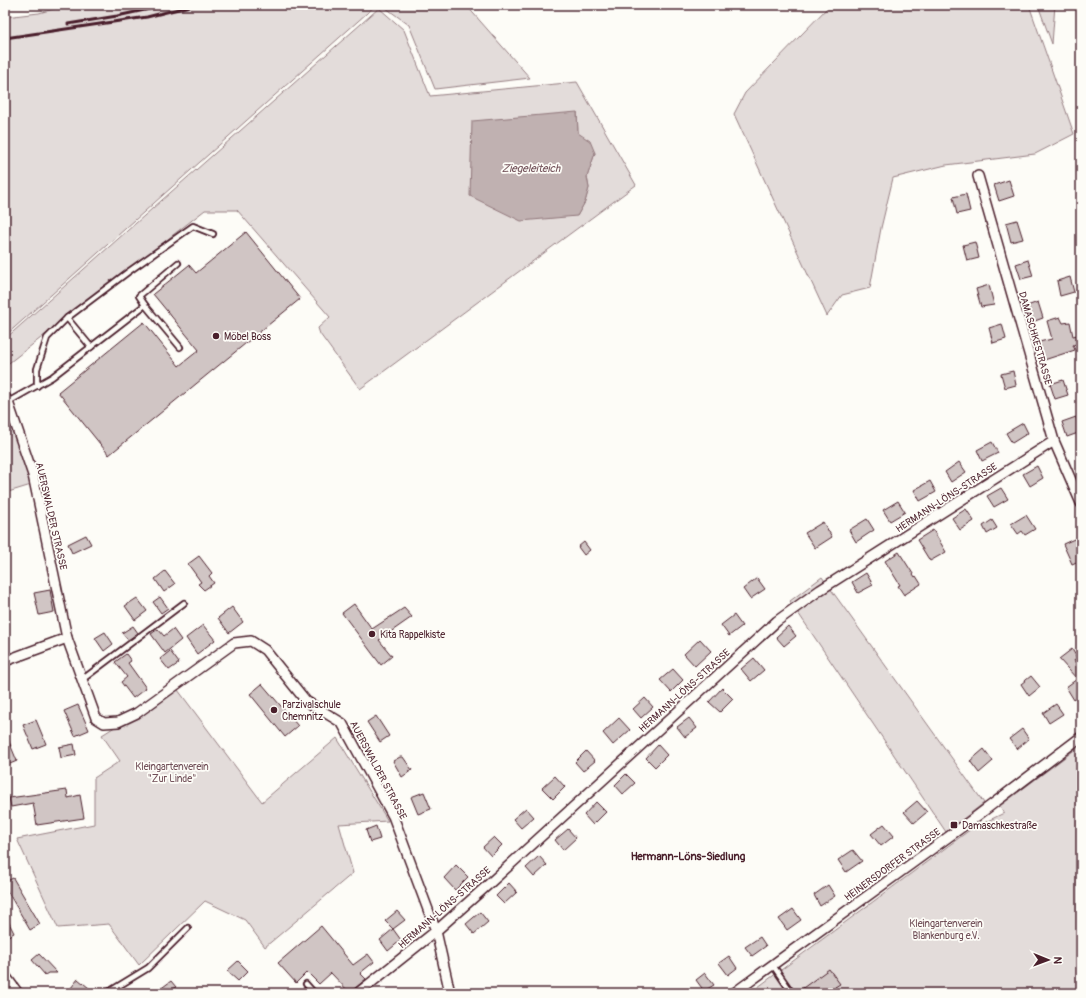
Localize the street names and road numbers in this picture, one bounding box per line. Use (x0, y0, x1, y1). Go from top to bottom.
street label: DAMASCHKESTRASSE (1016, 290, 1054, 386)
street label: HERMANN-LÖNS-STRASSE (893, 460, 1000, 535)
street label: AUERSWALDER STRASSE (33, 461, 69, 571)
street label: HERMANN-LÖNS-STRASSE (636, 646, 733, 735)
street label: AUERSWALDER STRASSE (347, 719, 409, 822)
street label: HEINERSDORFER STRASSE (842, 826, 943, 904)
street label: HERMANN-LÖNS-STRASSE (395, 864, 493, 951)

